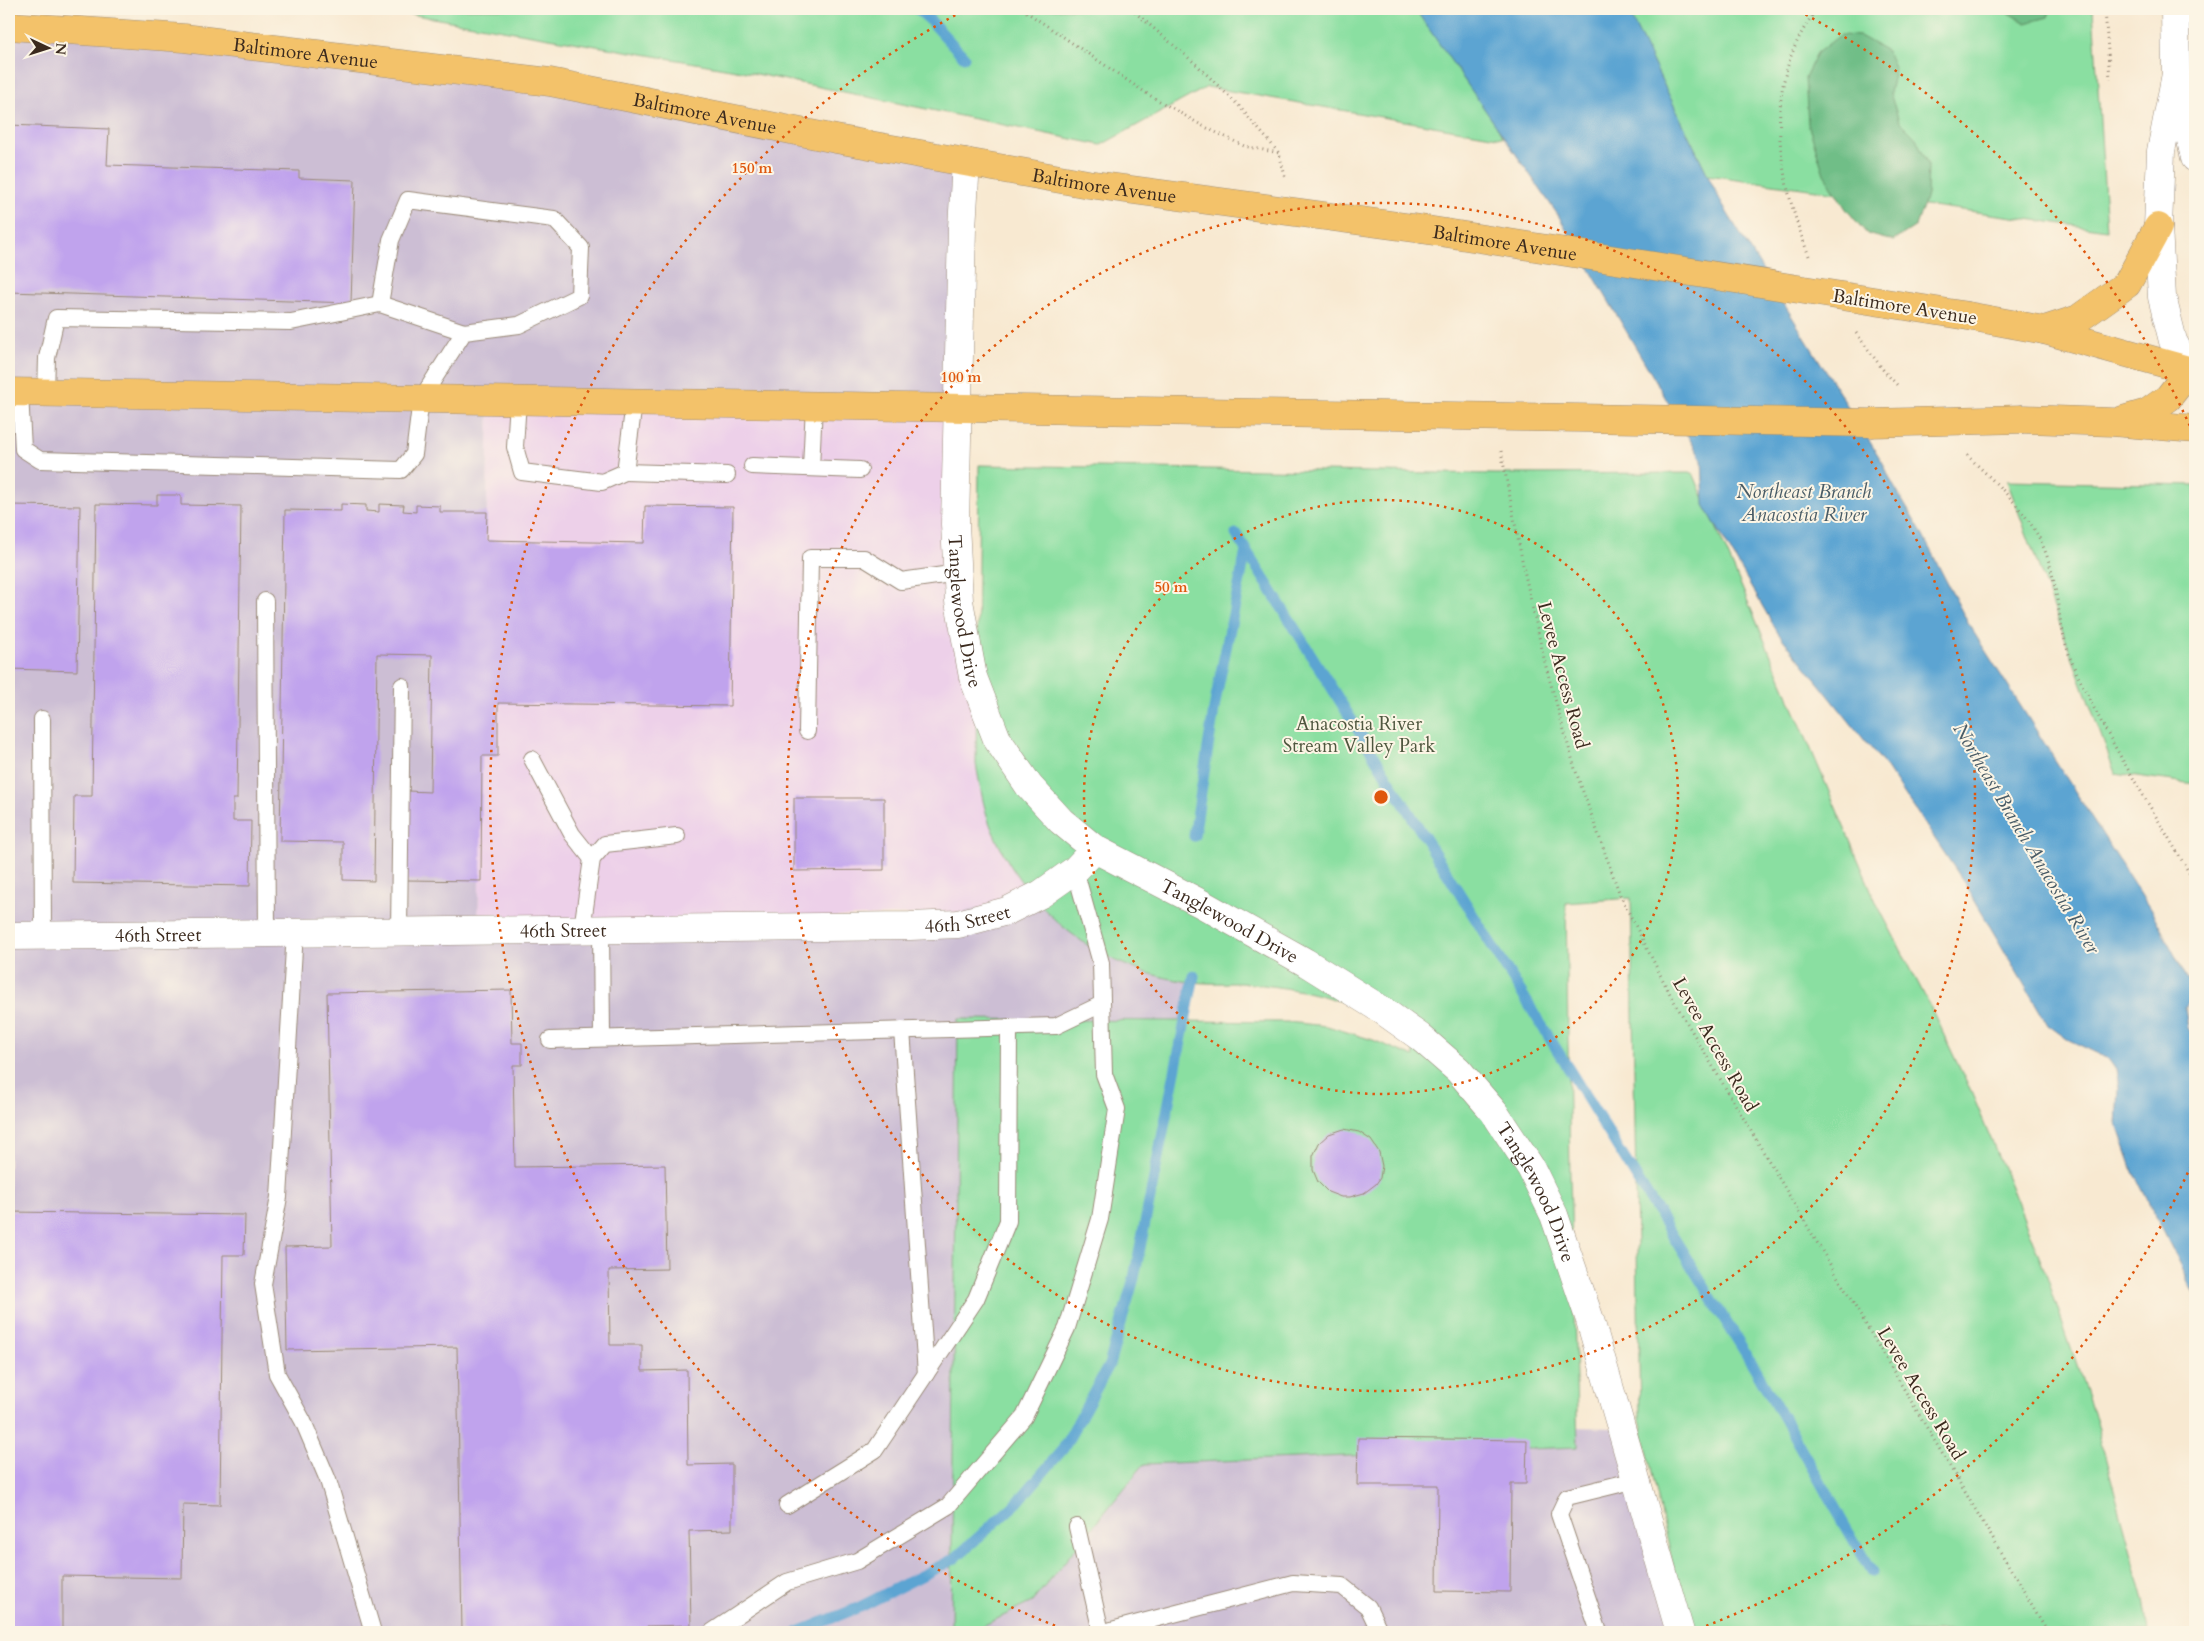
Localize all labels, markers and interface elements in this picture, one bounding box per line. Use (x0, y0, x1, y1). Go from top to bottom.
north arrow (22, 22, 72, 72)
street label: Baltimore Avenue (232, 32, 380, 75)
text: N (51, 42, 70, 56)
street label: Baltimore Avenue (631, 87, 779, 141)
text: 150 m (732, 158, 773, 178)
street label: Baltimore Avenue (1030, 162, 1178, 210)
street label: Baltimore Avenue (1431, 219, 1579, 268)
street label: Baltimore Avenue (1831, 283, 1979, 331)
text: 100 m (941, 367, 982, 387)
water label: Northeast Branch Anacostia River (1737, 478, 1872, 528)
street label: Tanglewood Drive (942, 534, 988, 692)
text: 50 m (1154, 577, 1188, 597)
street label: Levee Access Road (1531, 599, 1595, 752)
park label: Anacostia River Stream Valley Park (1283, 711, 1436, 759)
water label: Northeast Branch Anacostia River (1947, 718, 2107, 960)
centre of rings (1372, 788, 1390, 806)
street label: Tanglewood Drive (1156, 873, 1303, 970)
street label: 46th Street (924, 899, 1013, 939)
street label: 46th Street (519, 917, 607, 944)
street label: 46th Street (114, 922, 202, 949)
street label: Levee Access Road (1666, 973, 1764, 1116)
street label: Tanglewood Drive (1490, 1117, 1581, 1266)
street label: Levee Access Road (1871, 1322, 1971, 1465)

